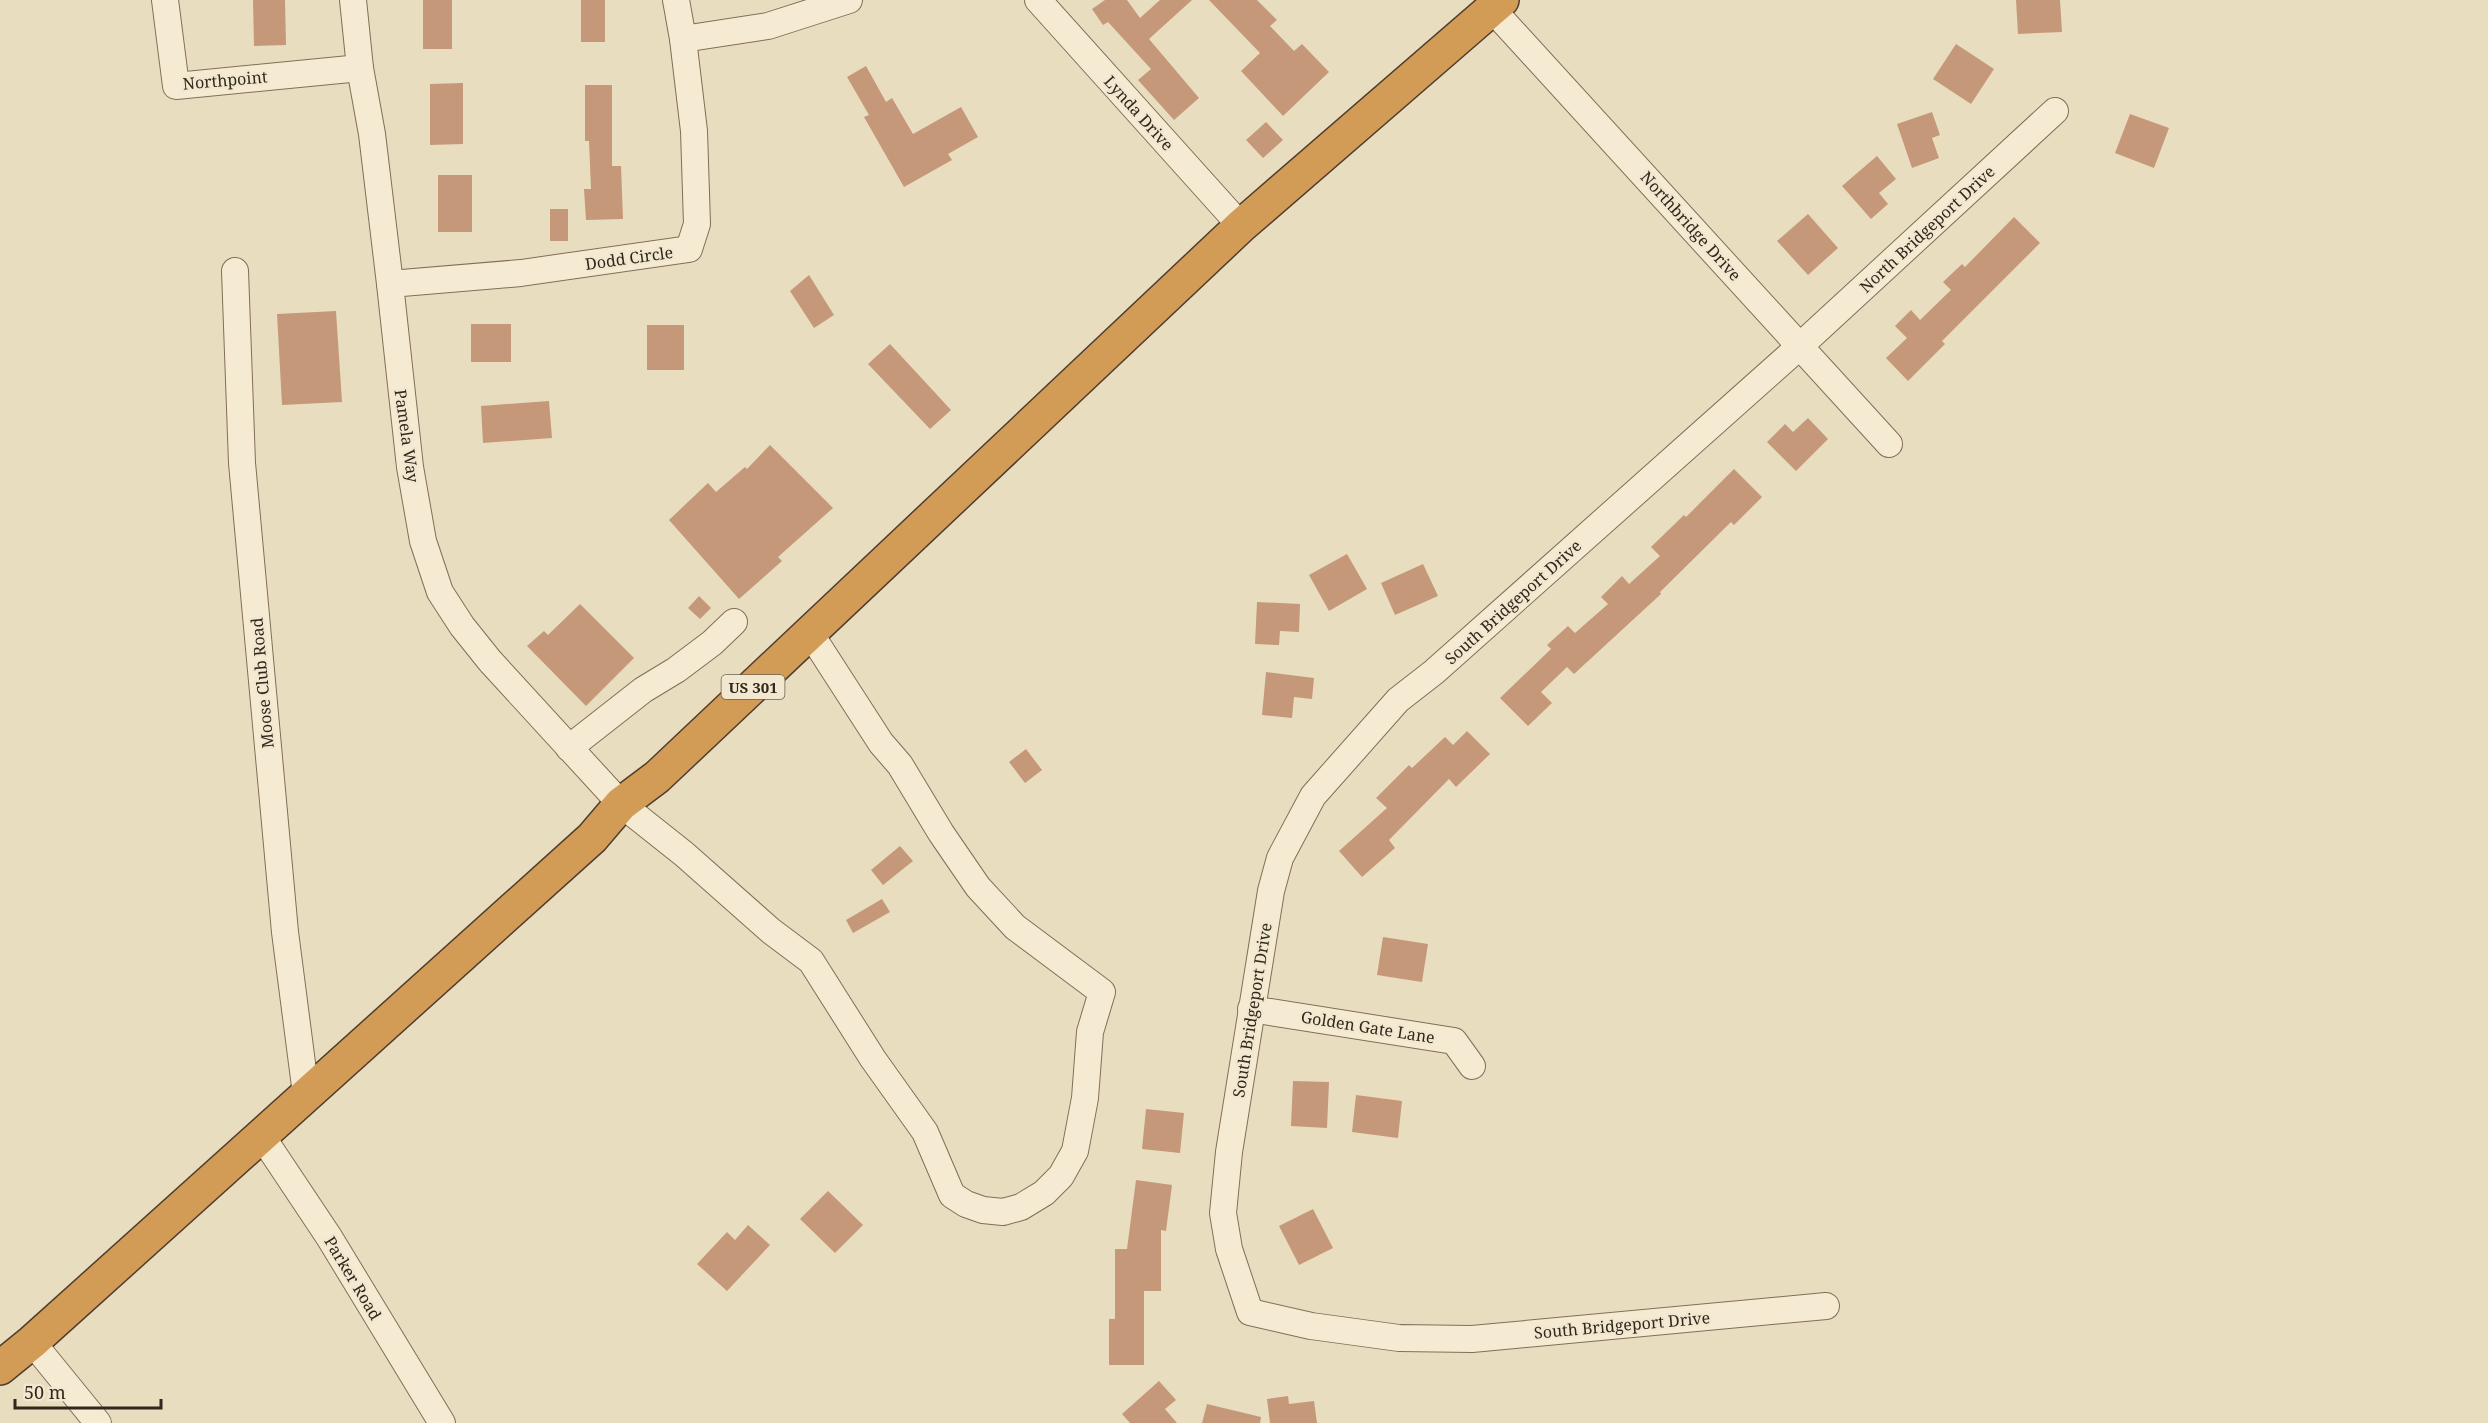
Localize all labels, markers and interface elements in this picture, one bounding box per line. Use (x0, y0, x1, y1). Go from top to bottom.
street label: Northpoint (182, 65, 269, 95)
street label: Lynda Drive (1099, 71, 1179, 155)
street label: North Bridgeport Drive (1855, 160, 1999, 298)
street label: Northbridge Drive (1636, 166, 1746, 286)
street label: Dodd Circle (584, 241, 674, 275)
street label: Pamela Way (390, 388, 425, 485)
street label: South Bridgeport Drive (1440, 535, 1586, 669)
street label: Moose Club Road (245, 617, 279, 749)
road number: US 301 (722, 675, 784, 699)
street label: South Bridgeport Drive (1227, 921, 1277, 1099)
street label: Golden Gate Lane (1300, 1006, 1436, 1048)
street label: Parker Road (319, 1232, 387, 1324)
street label: South Bridgeport Drive (1533, 1306, 1711, 1344)
scale bar (15, 1372, 160, 1410)
text: 50 m (24, 1380, 66, 1404)

